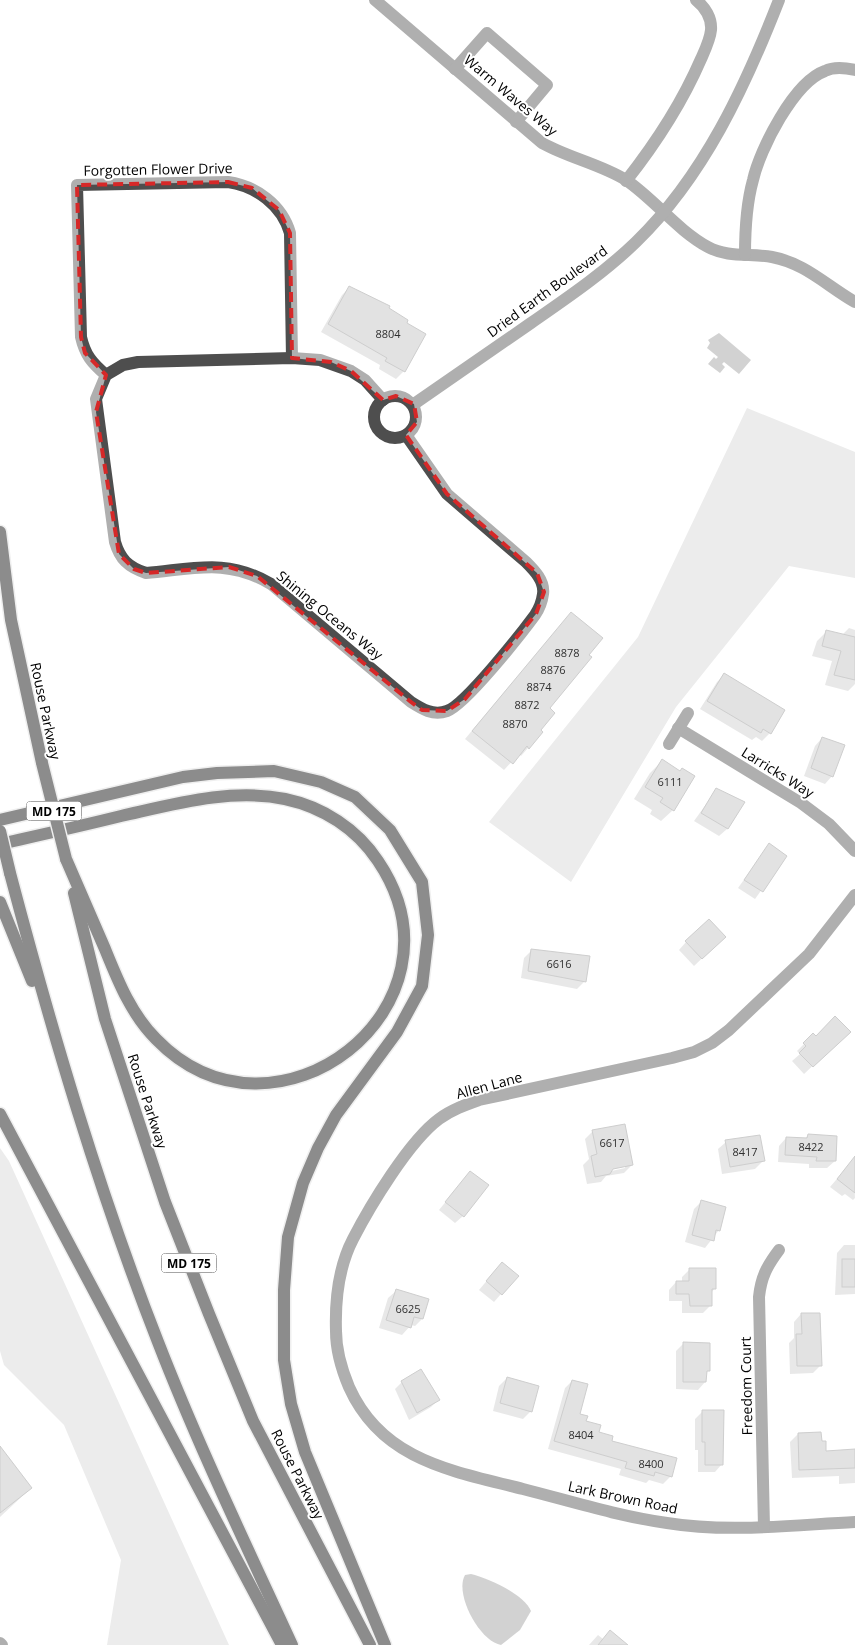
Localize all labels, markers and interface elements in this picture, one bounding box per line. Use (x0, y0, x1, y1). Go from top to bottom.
street label: Warm Waves Way (460, 50, 563, 140)
street label: Forgotten Flower Drive (83, 158, 233, 180)
street label: Dried Earth Boulevard (483, 241, 611, 341)
house number: 8804 (375, 326, 401, 341)
street label: Shining Oceans Way (273, 566, 388, 664)
house number: 8878 (554, 645, 580, 660)
street label: Rouse Parkway (26, 661, 66, 762)
house number: 8876 (540, 662, 566, 677)
house number: 8874 (526, 679, 552, 694)
house number: 8872 (514, 697, 540, 712)
house number: 8870 (502, 716, 528, 731)
street label: Larricks Way (738, 742, 819, 802)
house number: 6111 (657, 774, 683, 789)
road number: MD 175 (27, 801, 82, 820)
house number: 6616 (546, 956, 572, 971)
street label: Rouse Parkway (124, 1051, 173, 1152)
street label: Allen Lane (454, 1067, 524, 1103)
house number: 6617 (599, 1135, 625, 1150)
house number: 8422 (798, 1139, 824, 1154)
house number: 8417 (732, 1144, 758, 1159)
road number: MD 175 (162, 1254, 216, 1272)
house number: 6625 (395, 1301, 421, 1316)
street label: Freedom Court (736, 1336, 756, 1436)
street label: Rouse Parkway (267, 1426, 329, 1523)
house number: 8404 (568, 1427, 594, 1442)
house number: 8400 (638, 1456, 664, 1471)
street label: Lark Brown Road (567, 1476, 679, 1518)

